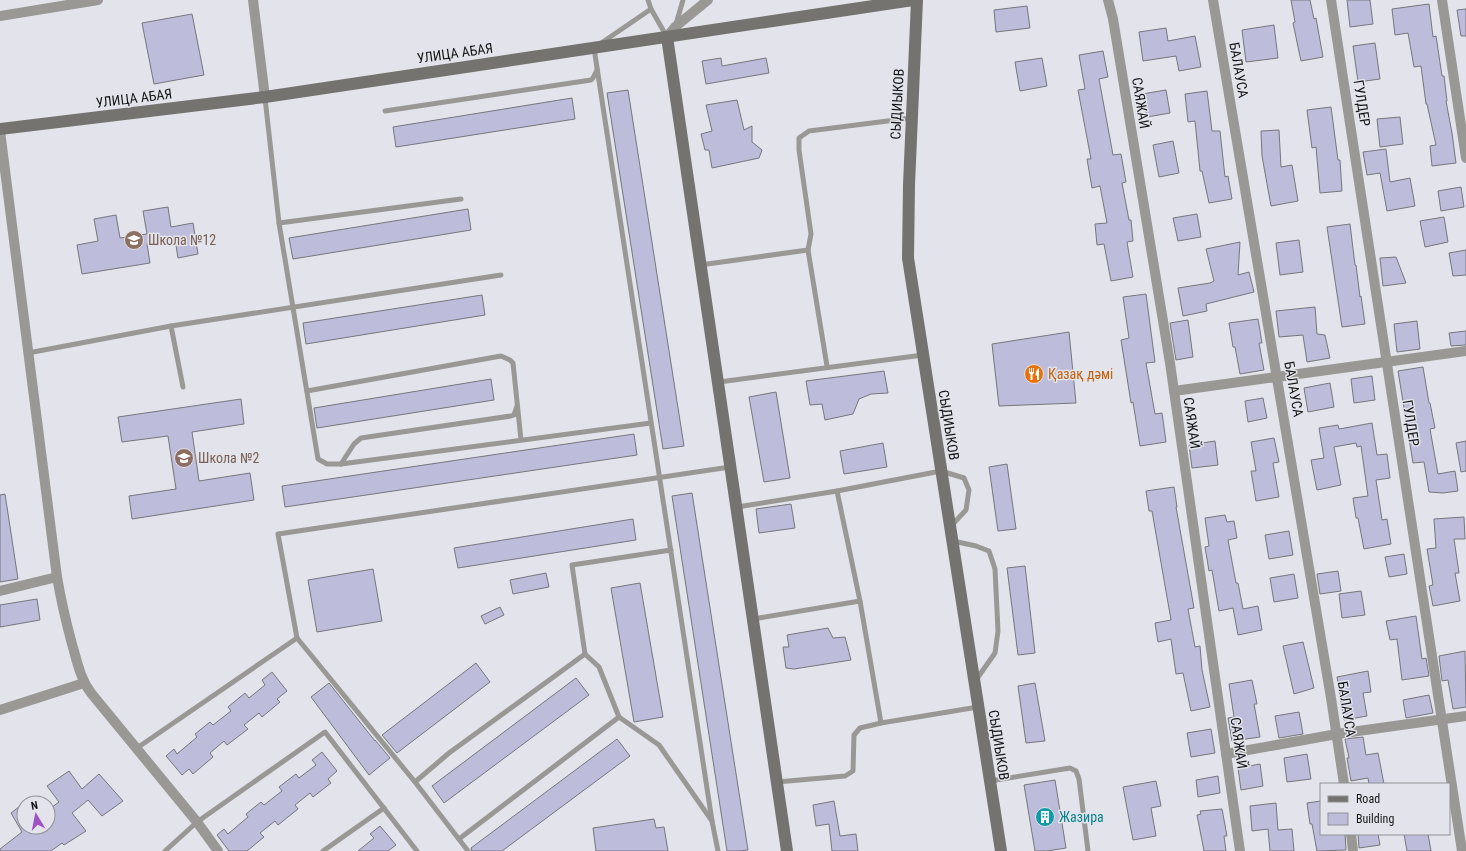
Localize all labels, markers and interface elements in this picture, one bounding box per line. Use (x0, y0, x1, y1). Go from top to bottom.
street label: УЛИЦА АБАЯ (416, 40, 494, 66)
street label: БАЛАУСА (1226, 41, 1252, 99)
street label: СЫДИЫКОВ (887, 68, 907, 140)
street label: САЯЖАЙ (1129, 76, 1153, 130)
street label: ГУЛДЕР (1350, 79, 1374, 128)
street label: УЛИЦА АБАЯ (95, 85, 173, 111)
school or university icon: Школа №12 (123, 229, 145, 251)
place label: Школа №12 (148, 232, 216, 248)
street label: БАЛАУСА (1281, 360, 1307, 418)
restaurant icon: Қазақ дәмі (1023, 363, 1045, 385)
place label: Қазақ дәмі (1048, 366, 1113, 382)
street label: СЫДИЫКОВ (936, 389, 962, 461)
street label: САЯЖАЙ (1180, 396, 1204, 450)
street label: ГУЛДЕР (1399, 399, 1423, 448)
school or university icon: Школа №2 (173, 447, 195, 469)
place label: Школа №2 (198, 450, 259, 466)
street label: БАЛАУСА (1335, 680, 1359, 738)
street label: СЫДИЫКОВ (986, 709, 1012, 781)
street label: САЯЖАЙ (1227, 716, 1251, 770)
legend (1320, 783, 1450, 835)
text: Road (1356, 792, 1380, 806)
north arrow (16, 795, 56, 835)
text: N (30, 799, 39, 813)
building icon: Жазира (1034, 806, 1056, 828)
place label: Жазира (1059, 809, 1104, 825)
text: Building (1356, 812, 1394, 826)

